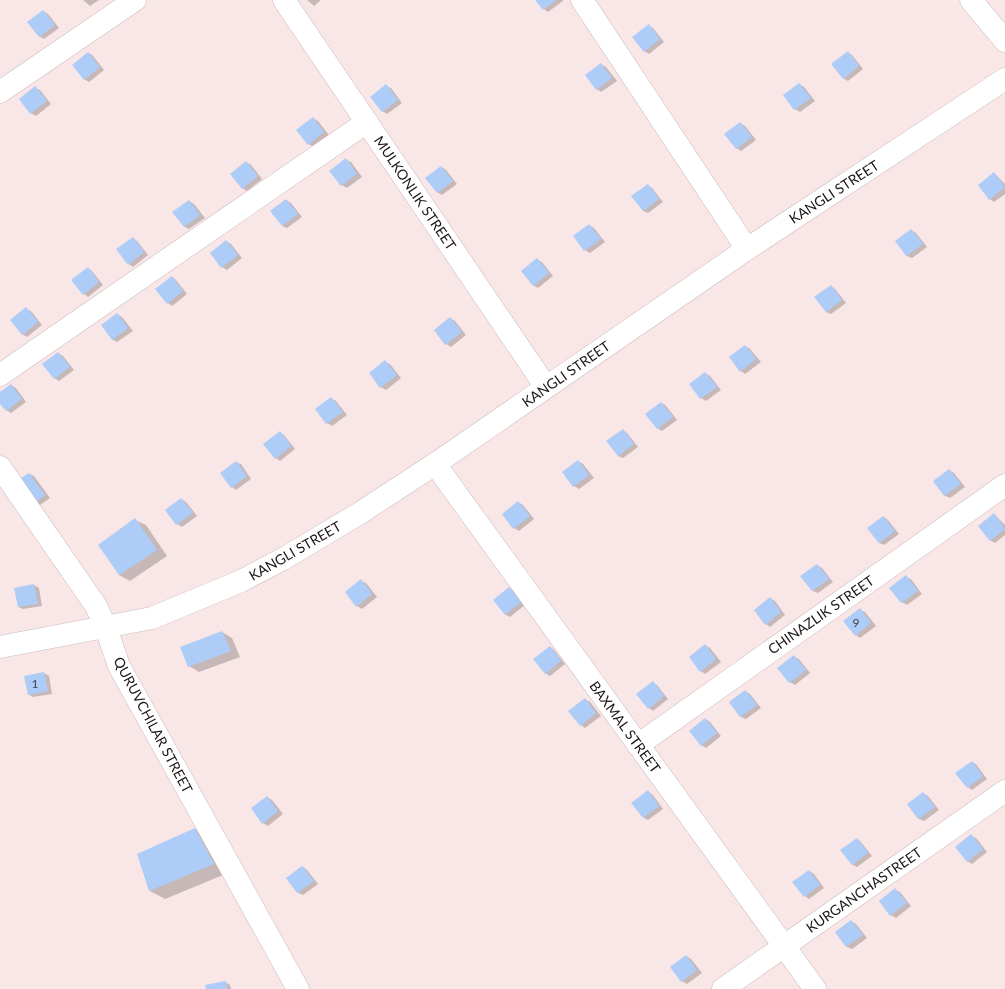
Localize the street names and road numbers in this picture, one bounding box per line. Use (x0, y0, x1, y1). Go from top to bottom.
street label: MULKONLIK STREET (371, 132, 460, 254)
street label: KANGLI STREET (786, 156, 882, 227)
street label: KANGLI STREET (518, 337, 614, 410)
street label: KANGLI STREET (246, 517, 344, 584)
street label: CHINАZLIK STREET (764, 571, 878, 658)
street label: QURUVCHILAR STREET (110, 654, 197, 796)
street label: BAXMAL STREET (586, 677, 665, 777)
street label: KURGANCHASTREET (803, 843, 925, 936)

